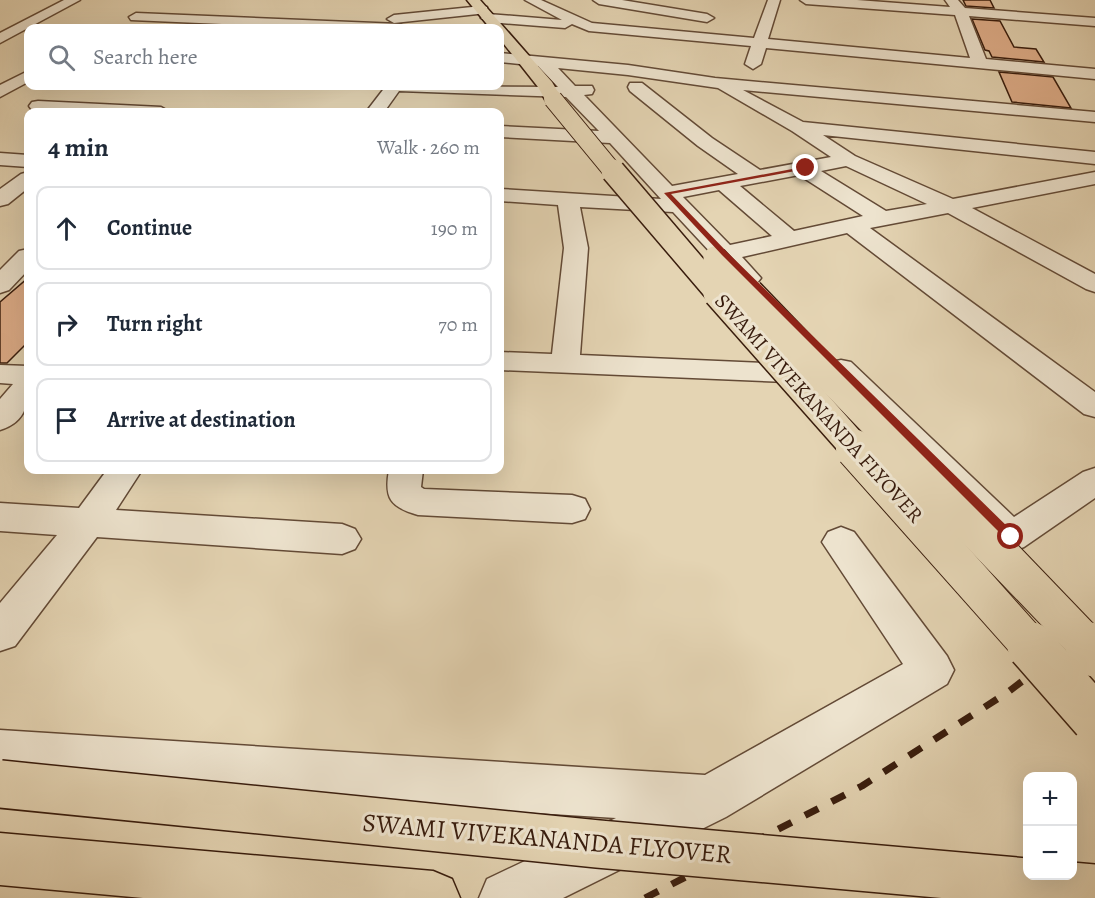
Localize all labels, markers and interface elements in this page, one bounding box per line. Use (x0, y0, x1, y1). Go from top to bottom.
search box (24, 24, 504, 90)
icon: search (45, 41, 78, 74)
text: Search here (93, 42, 198, 72)
text: 4 min (48, 130, 109, 165)
text: Walk · 260 m (377, 134, 480, 161)
route end (792, 154, 818, 180)
icon: ahead (50, 212, 83, 245)
text: Continue (107, 213, 192, 243)
text: 190 m (431, 215, 478, 242)
street label: SWAMI VIVEKANANDA FLYOVER (709, 288, 930, 529)
icon: right (50, 308, 83, 341)
text: Turn right (107, 309, 203, 339)
text: 70 m (438, 311, 478, 338)
icon: arrive (50, 404, 83, 437)
text: Arrive at destination (107, 405, 296, 435)
route start (997, 523, 1023, 549)
map controls (1023, 772, 1077, 880)
button: + (1023, 772, 1077, 826)
street label: SWAMI VIVEKANANDA FLYOVER (361, 805, 733, 872)
button: − (1023, 826, 1077, 880)

